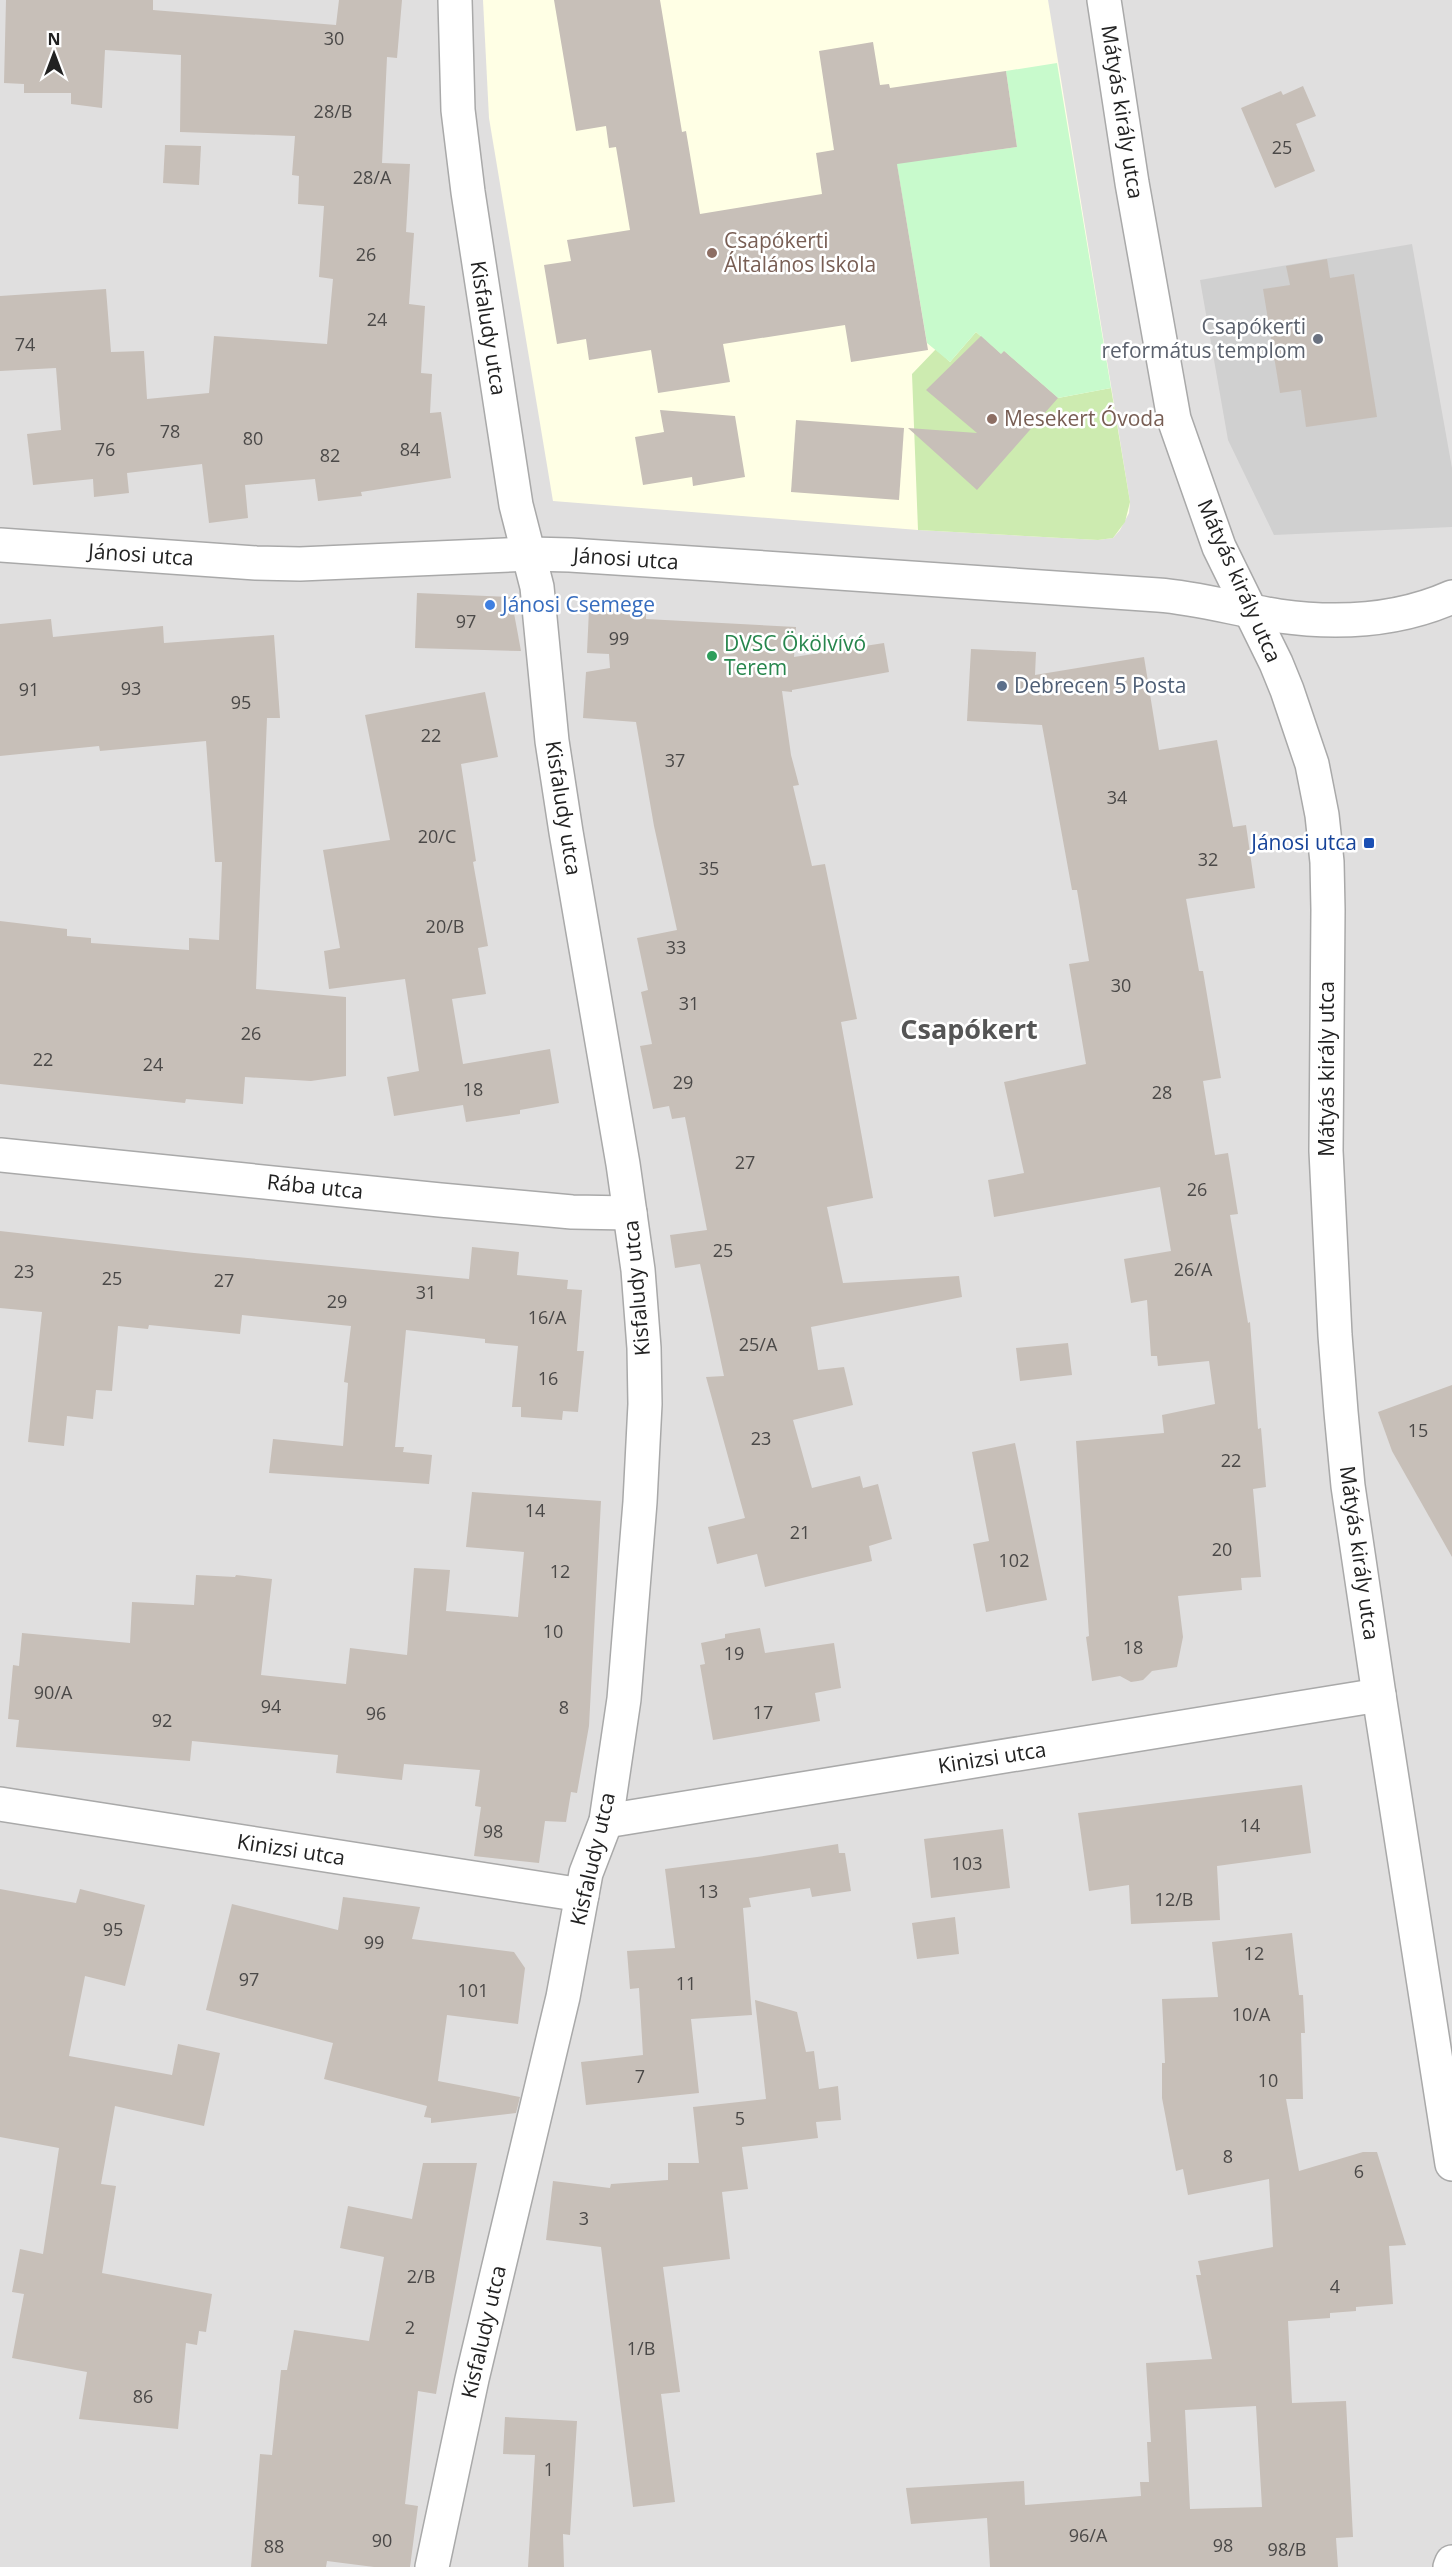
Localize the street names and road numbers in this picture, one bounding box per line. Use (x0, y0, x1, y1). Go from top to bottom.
street label: Mátyás király utca (1095, 23, 1151, 201)
street label: Kisfaludy utca (465, 258, 513, 397)
street label: Mátyás király utca (1191, 495, 1288, 667)
street label: Jánosi utca (85, 536, 195, 572)
street label: Jánosi utca (570, 540, 680, 576)
street label: Kisfaludy utca (540, 738, 588, 877)
street label: Mátyás király utca (1312, 981, 1340, 1157)
street label: Rába utca (266, 1167, 365, 1205)
street label: Kisfaludy utca (616, 1219, 656, 1357)
street label: Mátyás király utca (1334, 1464, 1386, 1642)
street label: Kinizsi utca (936, 1735, 1048, 1779)
street label: Kisfaludy utca (563, 1789, 621, 1928)
street label: Kinizsi utca (235, 1827, 347, 1871)
street label: Kisfaludy utca (454, 2262, 512, 2401)

